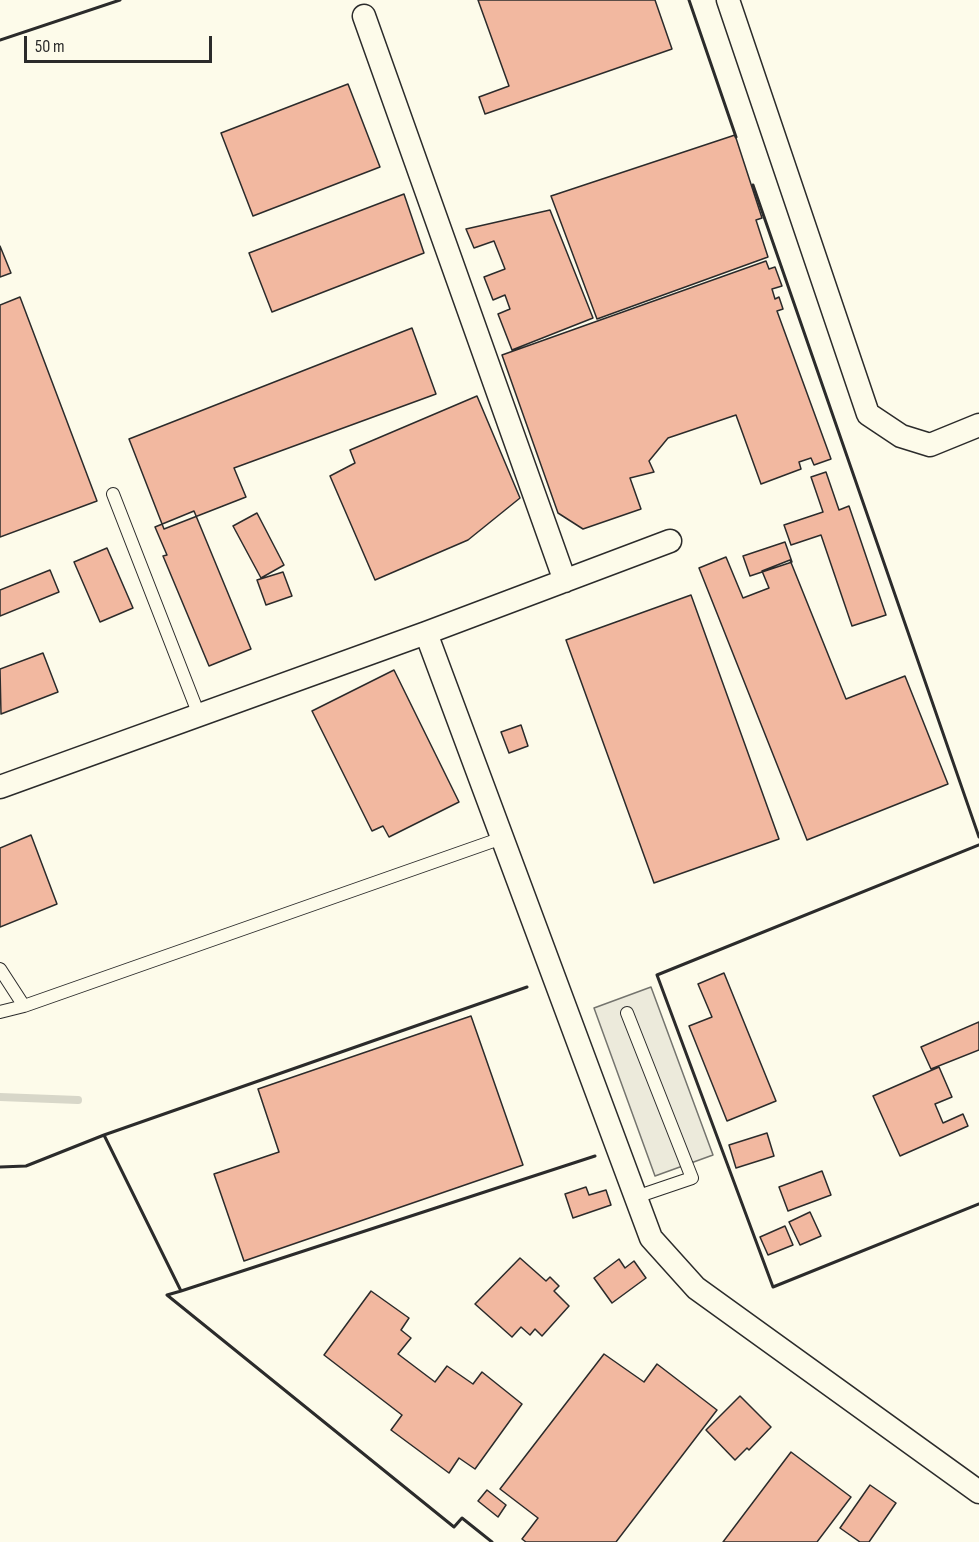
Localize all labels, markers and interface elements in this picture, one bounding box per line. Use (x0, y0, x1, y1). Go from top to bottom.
scale bar (27, 24, 214, 62)
text: 50 m (35, 36, 65, 57)

